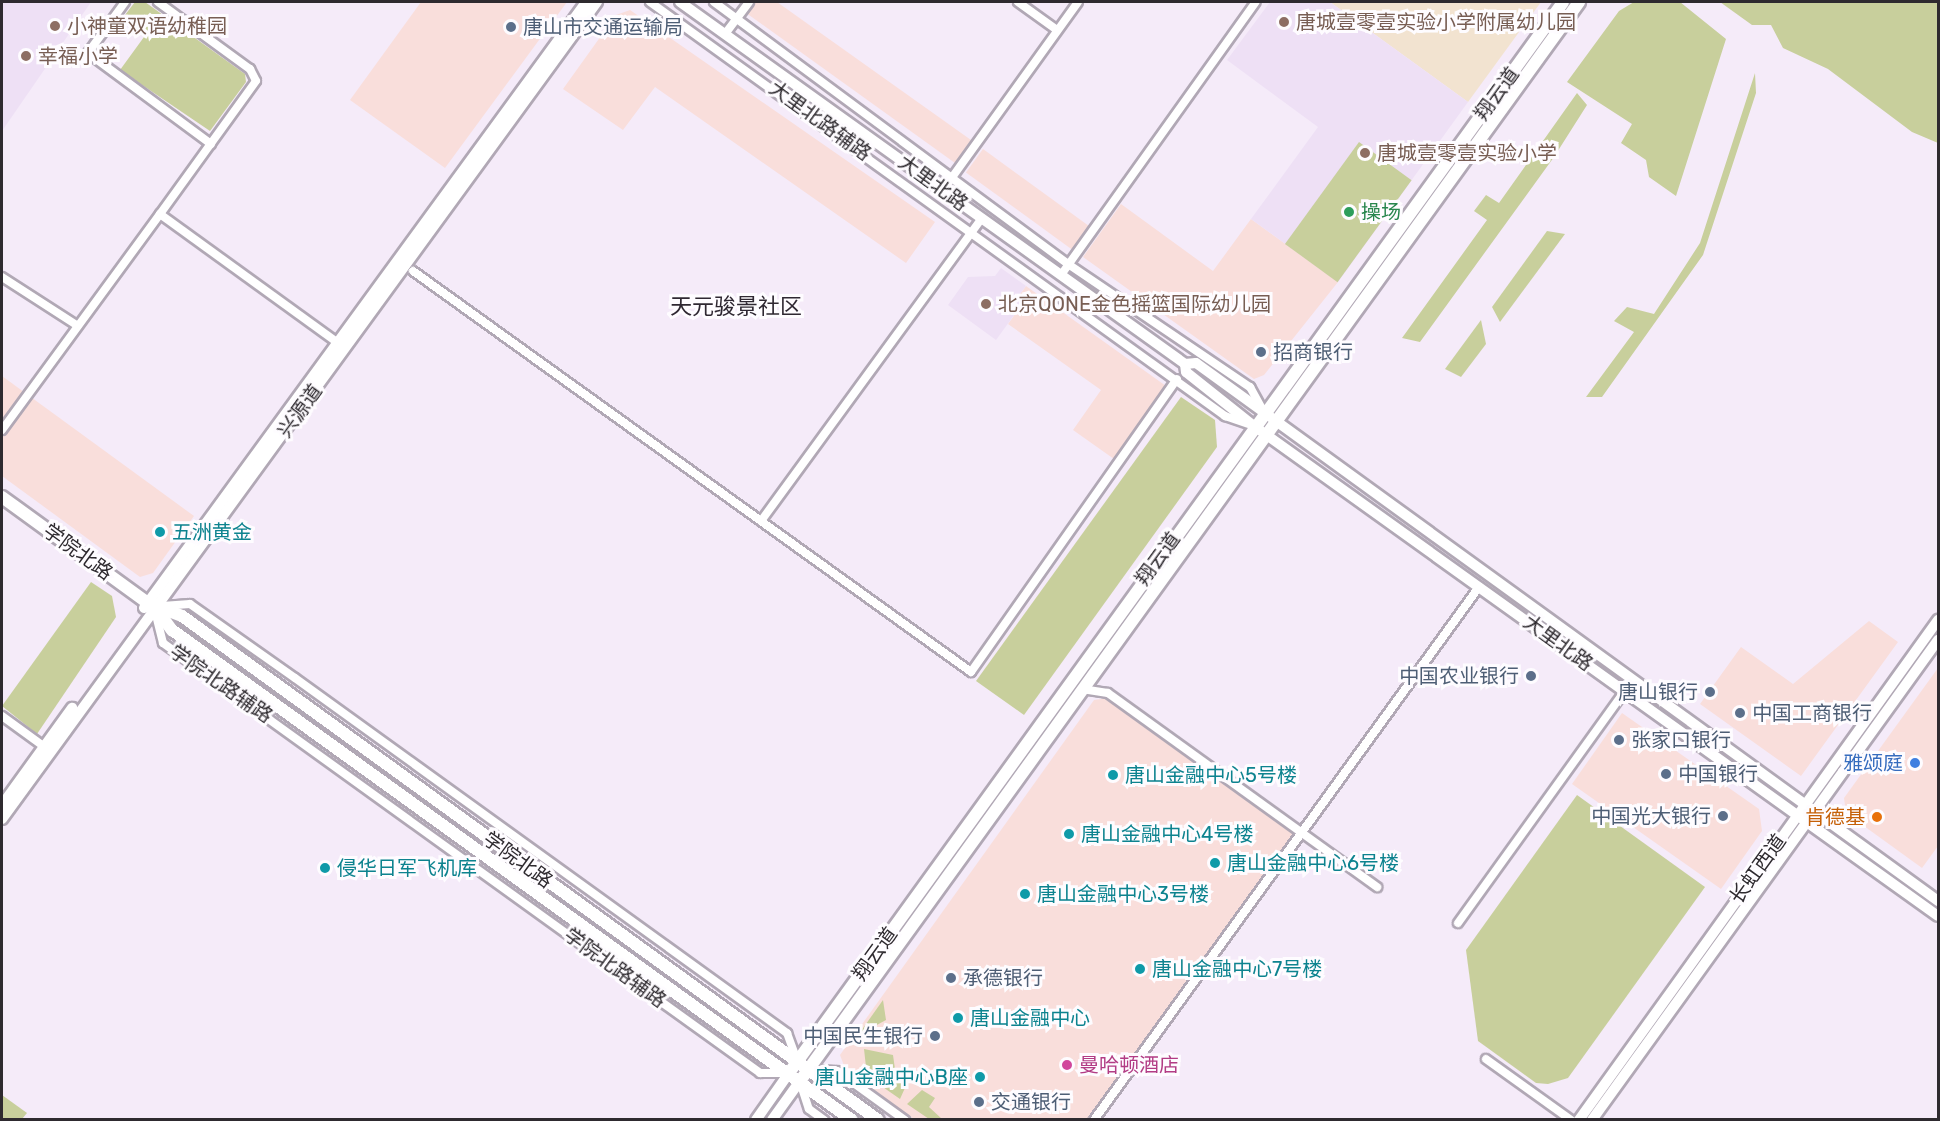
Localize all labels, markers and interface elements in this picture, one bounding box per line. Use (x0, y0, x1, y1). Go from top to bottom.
place label: 唐城壹零壹实验小学附属幼儿园 (1296, 10, 1576, 34)
place label: 小神童双语幼稚园 (67, 14, 227, 38)
place label: 唐山市交通运输局 (523, 15, 683, 39)
marker: 唐城壹零壹实验小学附属幼儿园 (1277, 15, 1291, 29)
marker: 小神童双语幼稚园 (48, 19, 62, 33)
marker: 唐山市交通运输局 (504, 20, 518, 34)
place label: 幸福小学 (38, 44, 118, 68)
marker: 幸福小学 (19, 49, 33, 63)
street label: 翔云道 (1470, 63, 1524, 125)
street label: 大里北路辅路 (764, 76, 876, 166)
place label: 唐城壹零壹实验小学 (1377, 141, 1557, 165)
marker: 唐城壹零壹实验小学 (1358, 146, 1372, 160)
street label: 大里北路 (894, 150, 972, 216)
place label: 操场 (1361, 200, 1401, 224)
marker: 操场 (1342, 205, 1356, 219)
place label: 北京QONE金色摇篮国际幼儿园 (998, 292, 1271, 316)
district label: 天元骏景社区 (670, 294, 802, 320)
marker: 北京QONE金色摇篮国际幼儿园 (979, 297, 993, 311)
place label: 招商银行 (1273, 340, 1353, 364)
marker: 招商银行 (1254, 345, 1268, 359)
street label: 兴源道 (273, 380, 327, 442)
street label: 学院北路 (39, 519, 117, 585)
place label: 五洲黄金 (172, 520, 252, 544)
marker: 五洲黄金 (153, 525, 167, 539)
street label: 翔云道 (1131, 528, 1185, 590)
street label: 大里北路 (1519, 610, 1597, 676)
street label: 学院北路辅路 (165, 640, 277, 728)
place label: 中国农业银行 (1399, 664, 1519, 688)
marker: 中国农业银行 (1524, 669, 1538, 683)
place label: 唐山银行 (1618, 680, 1698, 704)
marker: 唐山银行 (1703, 685, 1717, 699)
place label: 中国工商银行 (1752, 701, 1872, 725)
marker: 中国工商银行 (1733, 706, 1747, 720)
place label: 张家口银行 (1631, 728, 1731, 752)
marker: 张家口银行 (1612, 733, 1626, 747)
place label: 雅颂庭 (1843, 751, 1903, 775)
marker: 雅颂庭 (1908, 756, 1922, 770)
place label: 中国银行 (1678, 762, 1758, 786)
place label: 唐山金融中心5号楼 (1125, 763, 1297, 787)
marker: 中国银行 (1659, 767, 1673, 781)
marker: 唐山金融中心5号楼 (1106, 768, 1120, 782)
place label: 中国光大银行 (1591, 804, 1711, 828)
place label: 肯德基 (1805, 805, 1865, 829)
marker: 中国光大银行 (1716, 809, 1730, 823)
marker: 肯德基 (1870, 810, 1884, 824)
place label: 唐山金融中心4号楼 (1081, 822, 1253, 846)
street label: 学院北路 (479, 827, 557, 893)
marker: 唐山金融中心4号楼 (1062, 827, 1076, 841)
street label: 长虹西道 (1725, 830, 1791, 908)
place label: 唐山金融中心6号楼 (1227, 851, 1399, 875)
place label: 侵华日军飞机库 (337, 856, 477, 880)
marker: 唐山金融中心6号楼 (1208, 856, 1222, 870)
marker: 侵华日军飞机库 (318, 861, 332, 875)
place label: 唐山金融中心3号楼 (1037, 882, 1209, 906)
marker: 唐山金融中心3号楼 (1018, 887, 1032, 901)
street label: 学院北路辅路 (559, 923, 671, 1013)
street label: 翔云道 (848, 923, 902, 985)
place label: 唐山金融中心7号楼 (1152, 957, 1322, 981)
marker: 唐山金融中心7号楼 (1133, 962, 1147, 976)
place label: 承德银行 (963, 966, 1043, 990)
marker: 承德银行 (944, 971, 958, 985)
place label: 唐山金融中心 (970, 1006, 1090, 1030)
marker: 唐山金融中心 (951, 1011, 965, 1025)
place label: 中国民生银行 (803, 1024, 923, 1048)
marker: 中国民生银行 (928, 1029, 942, 1043)
place label: 曼哈顿酒店 (1079, 1053, 1179, 1077)
marker: 曼哈顿酒店 (1060, 1058, 1074, 1072)
place label: 唐山金融中心B座 (815, 1065, 968, 1089)
marker: 唐山金融中心B座 (973, 1070, 987, 1084)
place label: 交通银行 (991, 1090, 1071, 1114)
marker: 交通银行 (972, 1095, 986, 1109)

